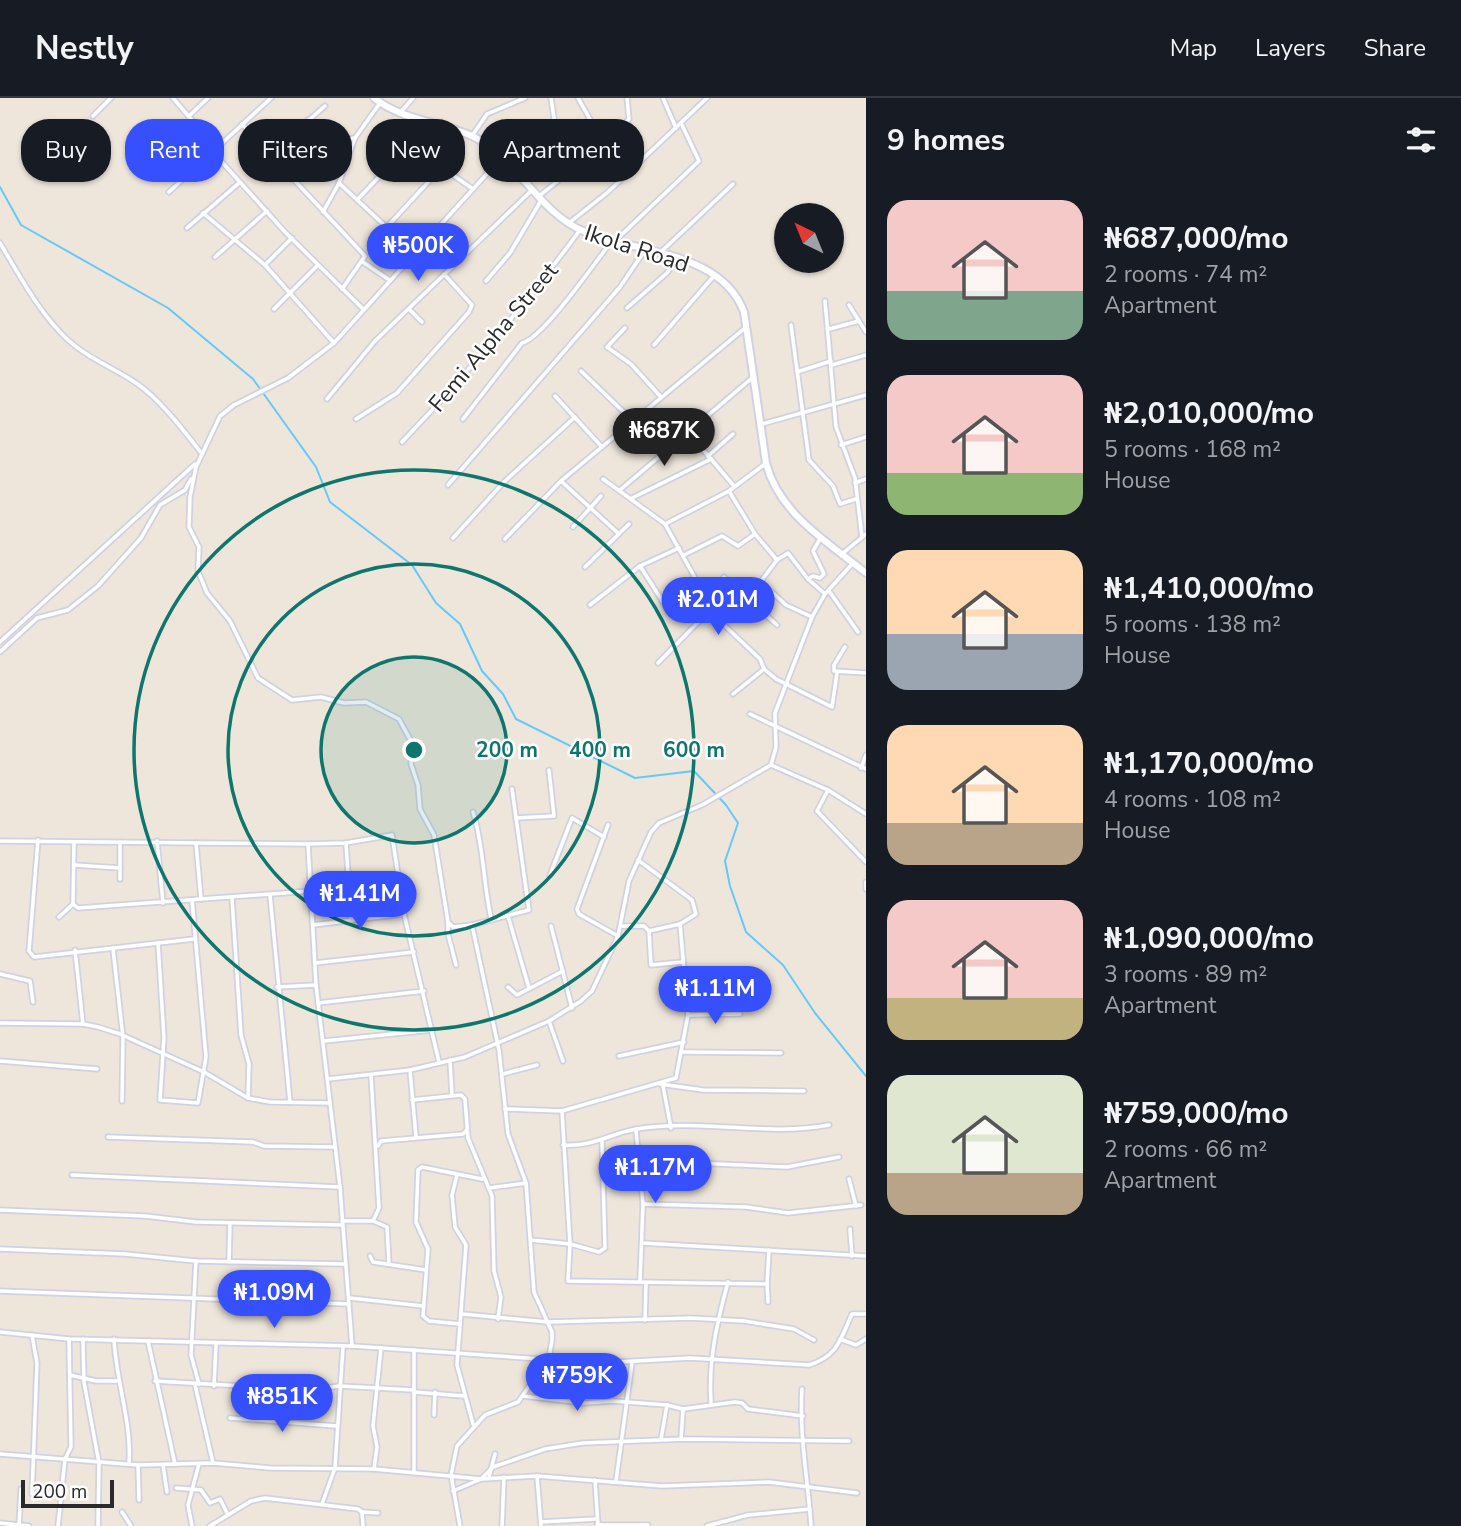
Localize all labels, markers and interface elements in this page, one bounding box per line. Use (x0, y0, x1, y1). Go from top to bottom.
text: Nestly (35, 26, 134, 71)
text: Map (1170, 32, 1217, 64)
text: Layers (1255, 32, 1326, 64)
text: Share (1364, 32, 1426, 64)
chip: Buy (21, 119, 111, 182)
chip: Rent (125, 119, 224, 182)
chip: Filters (238, 119, 352, 182)
chip: New (366, 119, 465, 182)
chip: Apartment (479, 119, 644, 182)
text: 9 homes (887, 120, 1005, 161)
icon: filters (1402, 121, 1440, 159)
north arrow (774, 203, 844, 273)
map controls (774, 203, 844, 273)
street label: Ikola Road (581, 217, 693, 280)
text: ₦687,000/mo (1104, 218, 1289, 259)
pin: ₦500K (369, 223, 467, 283)
icon: home (943, 228, 1027, 312)
text: ₦500K (383, 230, 453, 261)
street label: Femi Alpha Street (422, 255, 566, 419)
text: 2 rooms · 74 m² (1104, 259, 1267, 290)
text: Apartment (1104, 290, 1216, 321)
text: ₦2,010,000/mo (1104, 393, 1314, 434)
icon: home (943, 403, 1027, 487)
pin: ₦687K (615, 408, 713, 468)
text: ₦687K (629, 415, 699, 446)
text: 5 rooms · 168 m² (1104, 434, 1281, 465)
text: House (1104, 465, 1171, 496)
text: ₦1,410,000/mo (1104, 568, 1314, 609)
pin: ₦2.01M (661, 578, 775, 637)
icon: home (943, 578, 1027, 662)
text: ₦2.01M (678, 584, 758, 615)
text: 5 rooms · 138 m² (1104, 609, 1281, 640)
text: House (1104, 640, 1171, 671)
text: 200 m (476, 736, 538, 764)
text: 400 m (569, 736, 631, 764)
text: 600 m (663, 736, 725, 764)
centre of rings (402, 738, 426, 762)
text: ₦1,170,000/mo (1104, 743, 1314, 784)
icon: home (943, 753, 1027, 837)
text: 4 rooms · 108 m² (1104, 784, 1281, 815)
text: House (1104, 815, 1171, 846)
pin: ₦1.41M (303, 872, 417, 931)
text: ₦1.41M (320, 878, 400, 909)
text: ₦1,090,000/mo (1104, 918, 1314, 959)
icon: home (943, 928, 1027, 1012)
text: 3 rooms · 89 m² (1104, 959, 1267, 990)
pin: ₦1.11M (658, 967, 772, 1026)
text: ₦1.11M (675, 973, 755, 1004)
text: Apartment (1104, 990, 1216, 1021)
text: ₦759,000/mo (1104, 1093, 1289, 1134)
icon: home (943, 1103, 1027, 1187)
text: 2 rooms · 66 m² (1104, 1134, 1267, 1165)
pin: ₦1.17M (598, 1146, 712, 1205)
text: ₦1.17M (615, 1152, 695, 1183)
text: Apartment (1104, 1165, 1216, 1196)
pin: ₦1.09M (217, 1270, 331, 1330)
text: ₦1.09M (234, 1277, 314, 1308)
pin: ₦759K (528, 1354, 626, 1413)
text: ₦759K (542, 1360, 612, 1391)
pin: ₦851K (233, 1374, 331, 1434)
text: ₦851K (247, 1381, 317, 1412)
scale bar (21, 1477, 114, 1509)
text: 200 m (32, 1479, 87, 1505)

